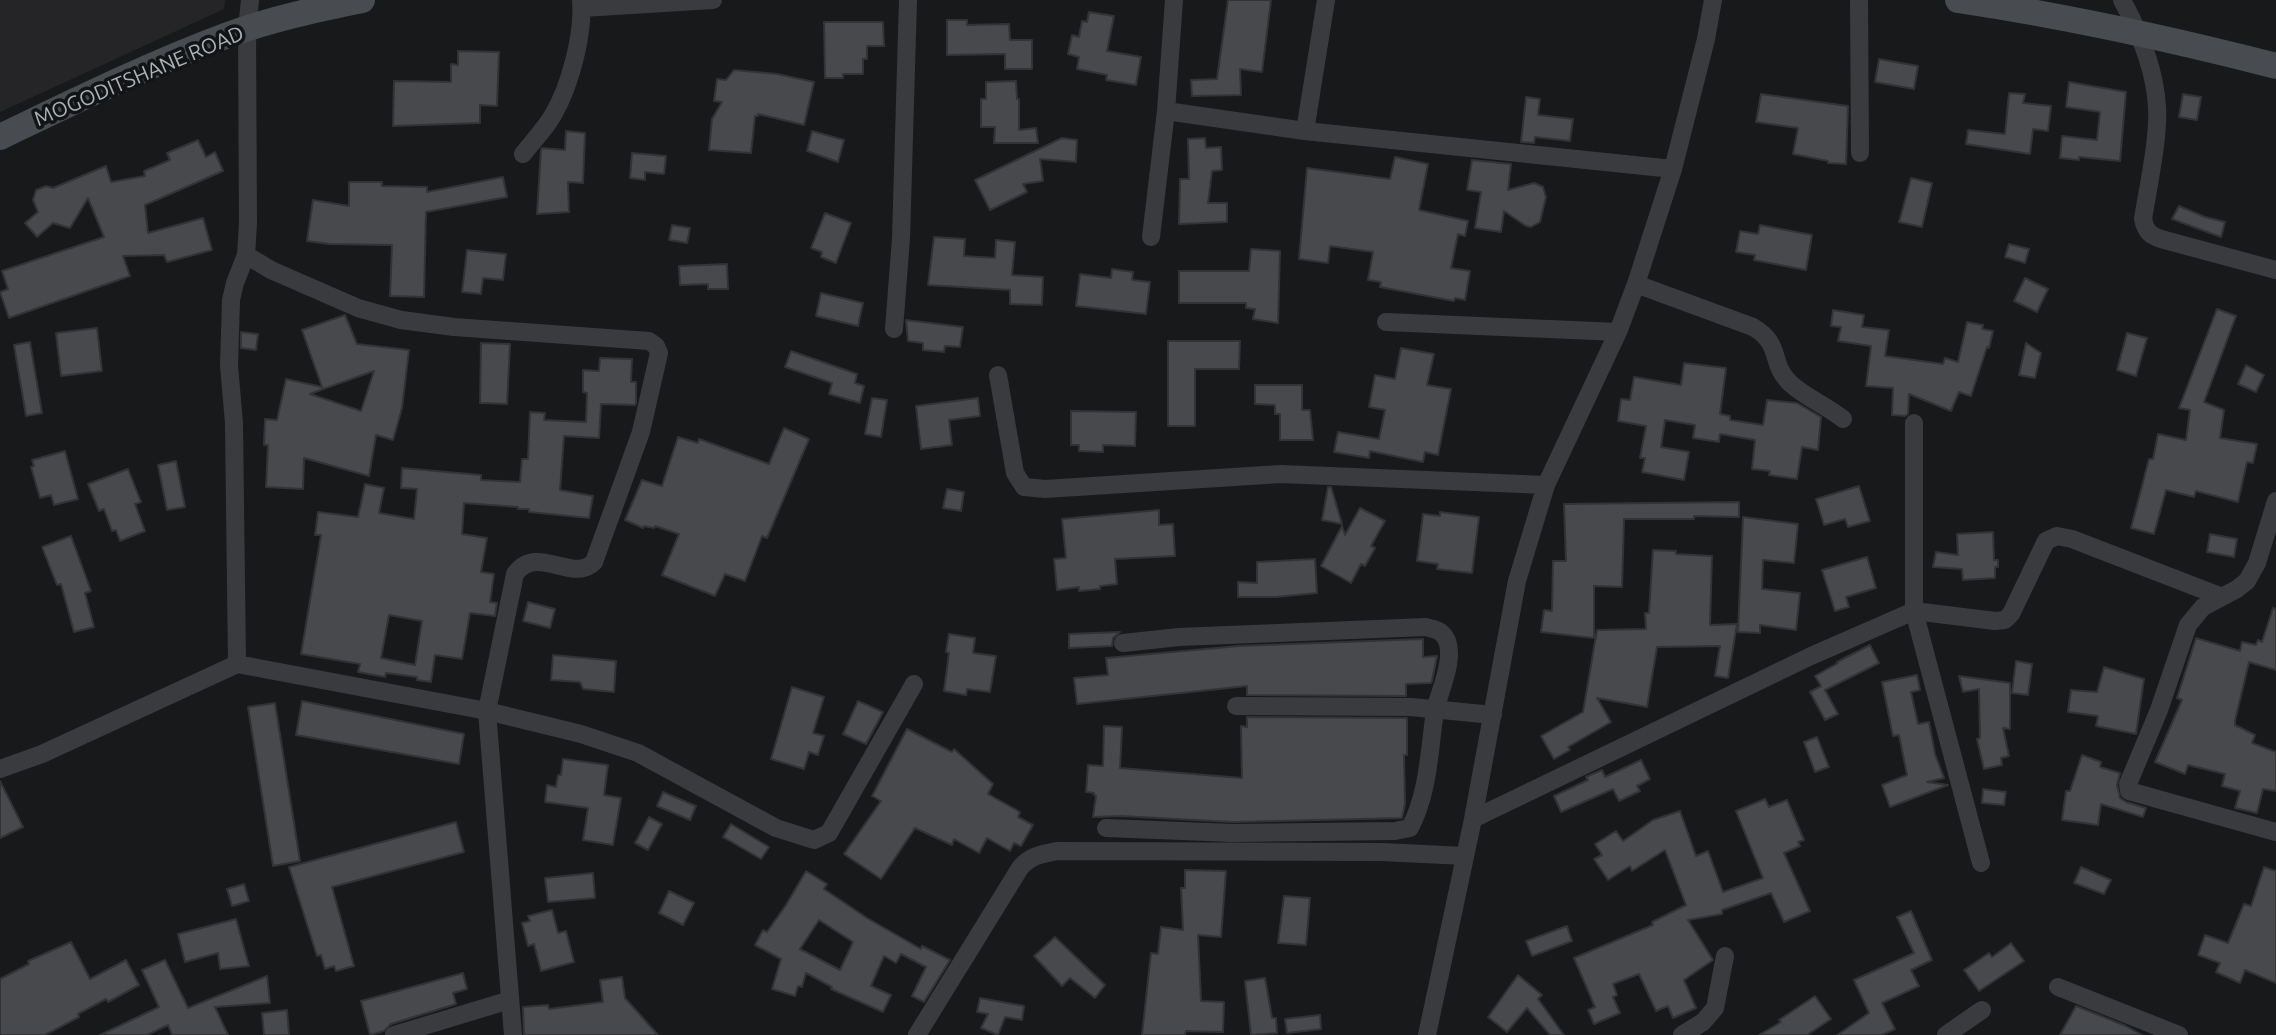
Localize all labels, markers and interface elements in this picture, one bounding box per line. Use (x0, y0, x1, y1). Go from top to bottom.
street label: MOGODITSHANE ROAD (30, 20, 248, 132)

